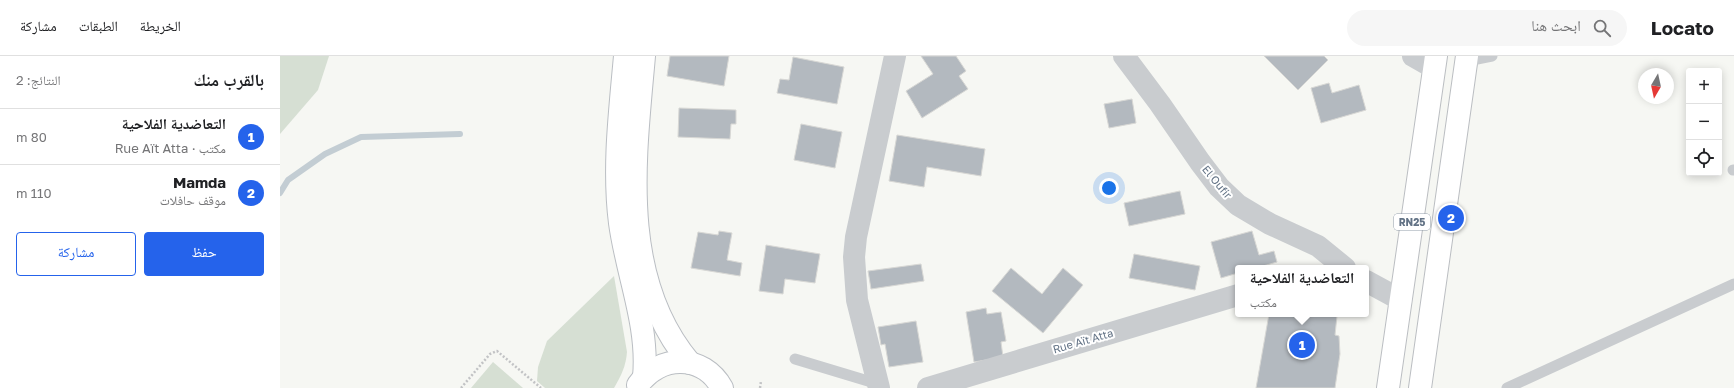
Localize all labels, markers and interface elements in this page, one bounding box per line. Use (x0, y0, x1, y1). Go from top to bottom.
search box (1347, 10, 1627, 46)
text: ابحث هنا (1531, 16, 1581, 34)
text: Locato (1651, 16, 1714, 39)
text: مشاركة (20, 17, 57, 34)
text: الطبقات (79, 17, 118, 34)
text: الخريطة (140, 17, 181, 34)
icon: search (1591, 17, 1613, 39)
north arrow (1638, 68, 1674, 104)
map controls (1686, 68, 1722, 176)
button: + (1686, 68, 1722, 104)
text: بالقرب منك (193, 69, 264, 90)
text: النتائج: 2 (16, 72, 61, 88)
button: − (1686, 104, 1722, 140)
text: التعاضدية الفلاحية (122, 114, 226, 132)
text: 80 m (16, 129, 47, 145)
text: 1 (248, 129, 254, 145)
text: مكتب · Rue Aït Atta (115, 140, 226, 156)
button: locate (1686, 140, 1722, 176)
street label: El Oufir (1200, 163, 1235, 201)
text: Mamda (173, 173, 226, 191)
your location (1099, 178, 1119, 198)
text: 110 m (16, 185, 51, 201)
text: 2 (247, 185, 255, 201)
text: موقف حافلات (160, 192, 226, 208)
pin: 2 (1438, 203, 1464, 233)
road number: RN25 (1394, 214, 1430, 230)
button: مشاركة (16, 232, 136, 276)
button: حفظ (144, 232, 264, 276)
popup (1235, 265, 1369, 317)
text: التعاضدية الفلاحية (1250, 268, 1354, 286)
text: مكتب (1250, 294, 1277, 310)
street label: Rue Aït Atta (1051, 326, 1115, 355)
pin: 1 (1289, 330, 1315, 360)

